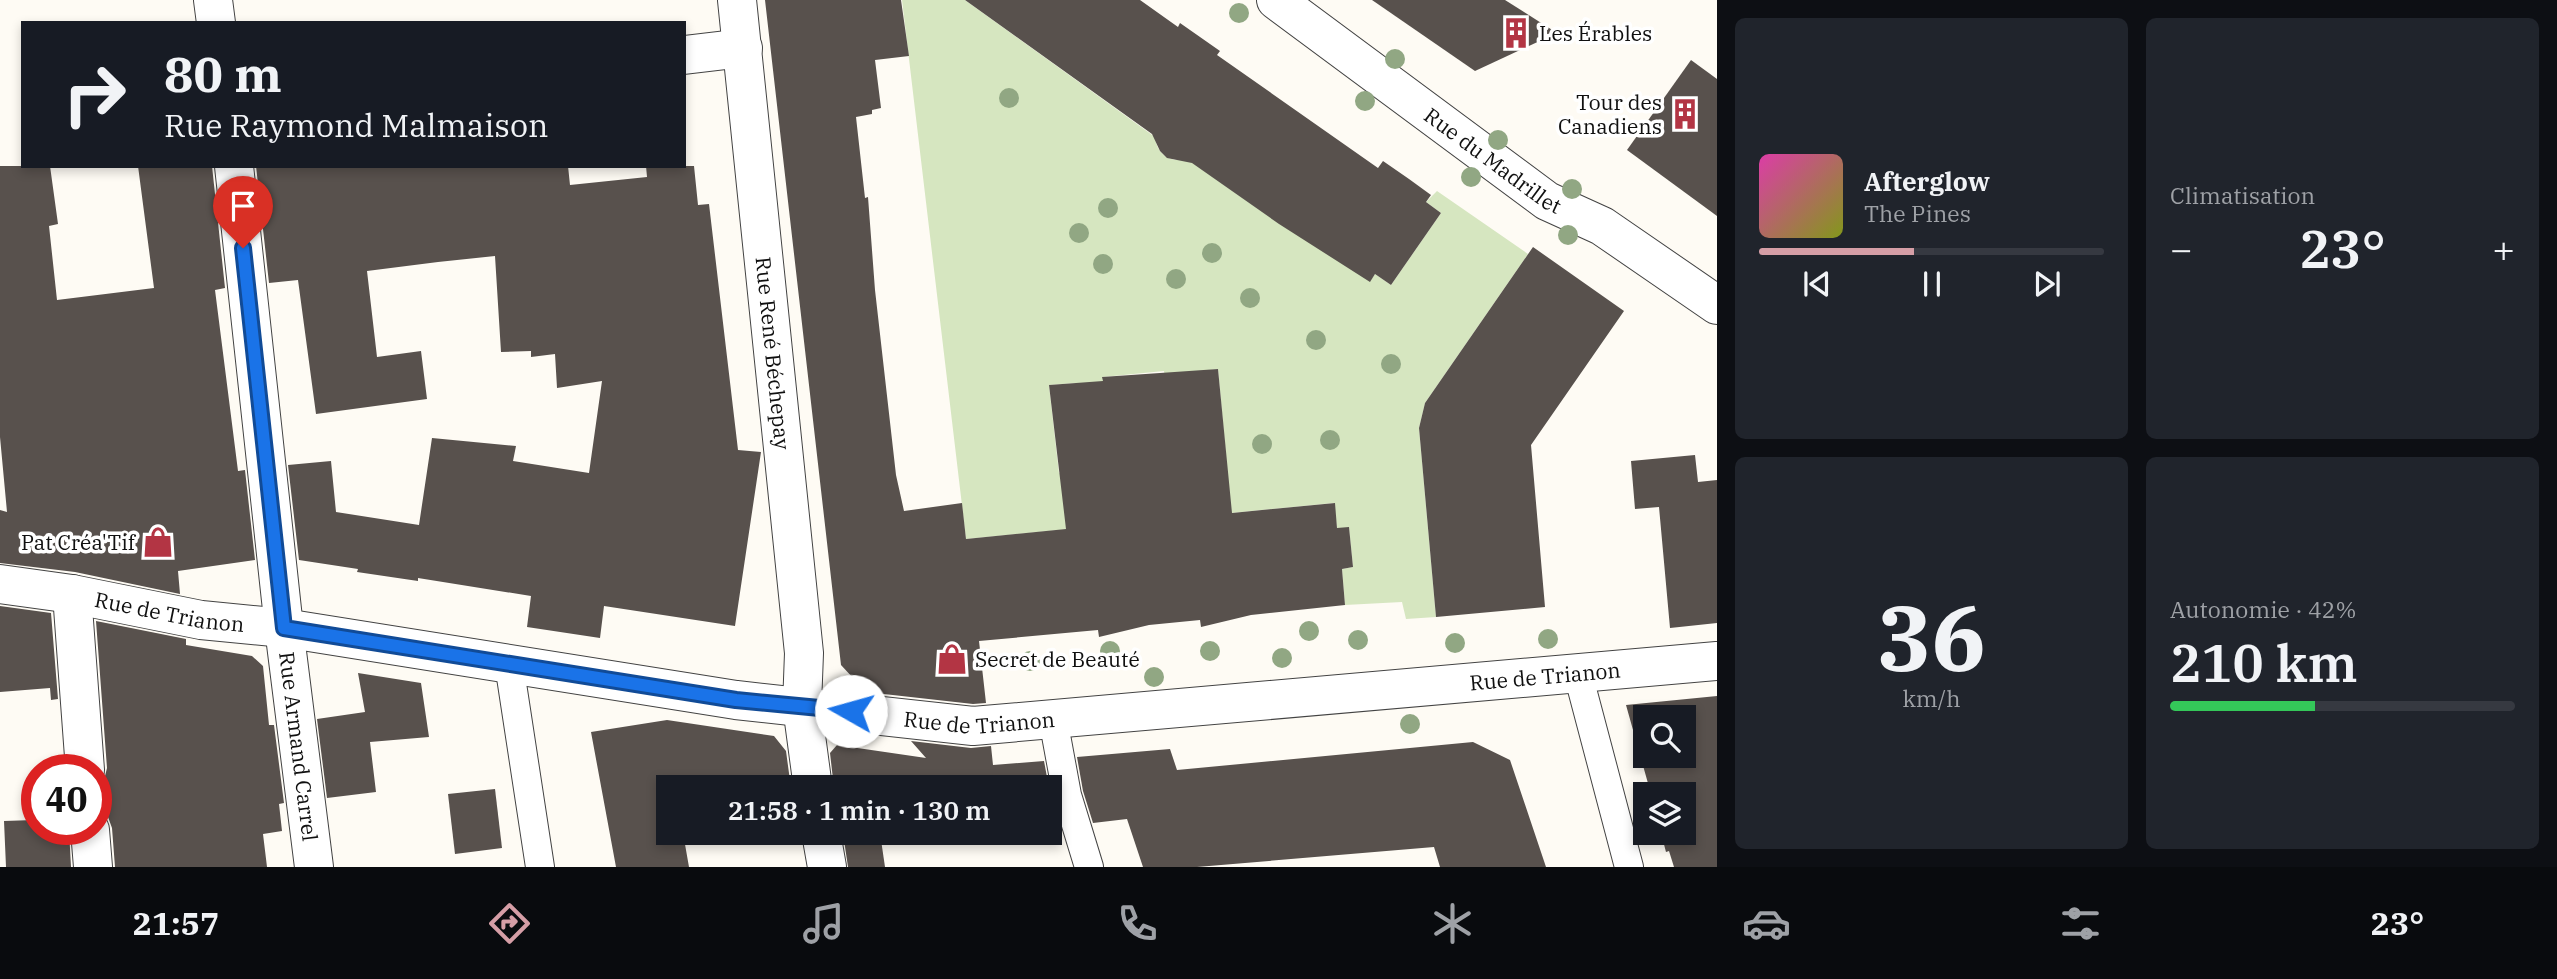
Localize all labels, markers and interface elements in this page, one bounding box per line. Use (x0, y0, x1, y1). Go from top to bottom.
building icon: Les Érables (1499, 16, 1533, 50)
place label: Les Érables (1539, 19, 1652, 47)
text: 80 m (164, 42, 282, 105)
icon: right (49, 49, 140, 140)
place label: Tour des Canadiens (1558, 88, 1662, 140)
building icon: Tour des Canadiens (1668, 97, 1702, 131)
street label: Rue du Madrillet (1419, 101, 1566, 220)
text: Rue Raymond Malmaison (164, 104, 548, 146)
text: Afterglow (1864, 164, 1990, 198)
pin (213, 176, 273, 248)
text: Climatisation (2170, 180, 2315, 210)
icon: arrive (224, 187, 262, 225)
text: The Pines (1864, 198, 1971, 228)
text: 23° (2299, 215, 2386, 282)
text: − (2170, 224, 2193, 273)
text: + (2492, 224, 2515, 273)
street label: Rue René Béchepay (749, 255, 797, 452)
icon: previous (1798, 265, 1836, 303)
icon: pause (1913, 265, 1951, 303)
icon: next (2028, 265, 2066, 303)
shop icon: Pat Créa'Tif (141, 525, 175, 559)
place label: Pat Créa'Tif (21, 528, 137, 556)
text: 36 (1877, 578, 1986, 696)
street label: Rue de Trianon (92, 585, 246, 638)
text: Autonomie · 42% (2170, 594, 2357, 624)
text: 210 km (2170, 629, 2358, 696)
shop icon: Secret de Beauté (935, 642, 969, 676)
place label: Secret de Beauté (975, 645, 1140, 673)
street label: Rue Armand Carrel (273, 650, 325, 843)
street label: Rue de Trianon (1468, 655, 1622, 697)
position arrow (814, 674, 888, 748)
text: km/h (1902, 683, 1961, 713)
street label: Rue de Trianon (902, 704, 1056, 740)
map controls (1633, 705, 1696, 845)
button: search (1633, 705, 1696, 768)
speed limit sign: 40 (21, 754, 112, 845)
button: layers (1633, 782, 1696, 845)
text: 21:58 · 1 min · 130 m (728, 793, 990, 827)
icon: directions (485, 899, 534, 948)
icon: music (799, 899, 848, 948)
icon: phone (1113, 899, 1162, 948)
icon: climate (1428, 899, 1477, 948)
icon: car (1742, 899, 1791, 948)
icon: filters (2056, 899, 2105, 948)
text: 21:57 (133, 902, 219, 944)
text: 23° (2371, 902, 2424, 944)

